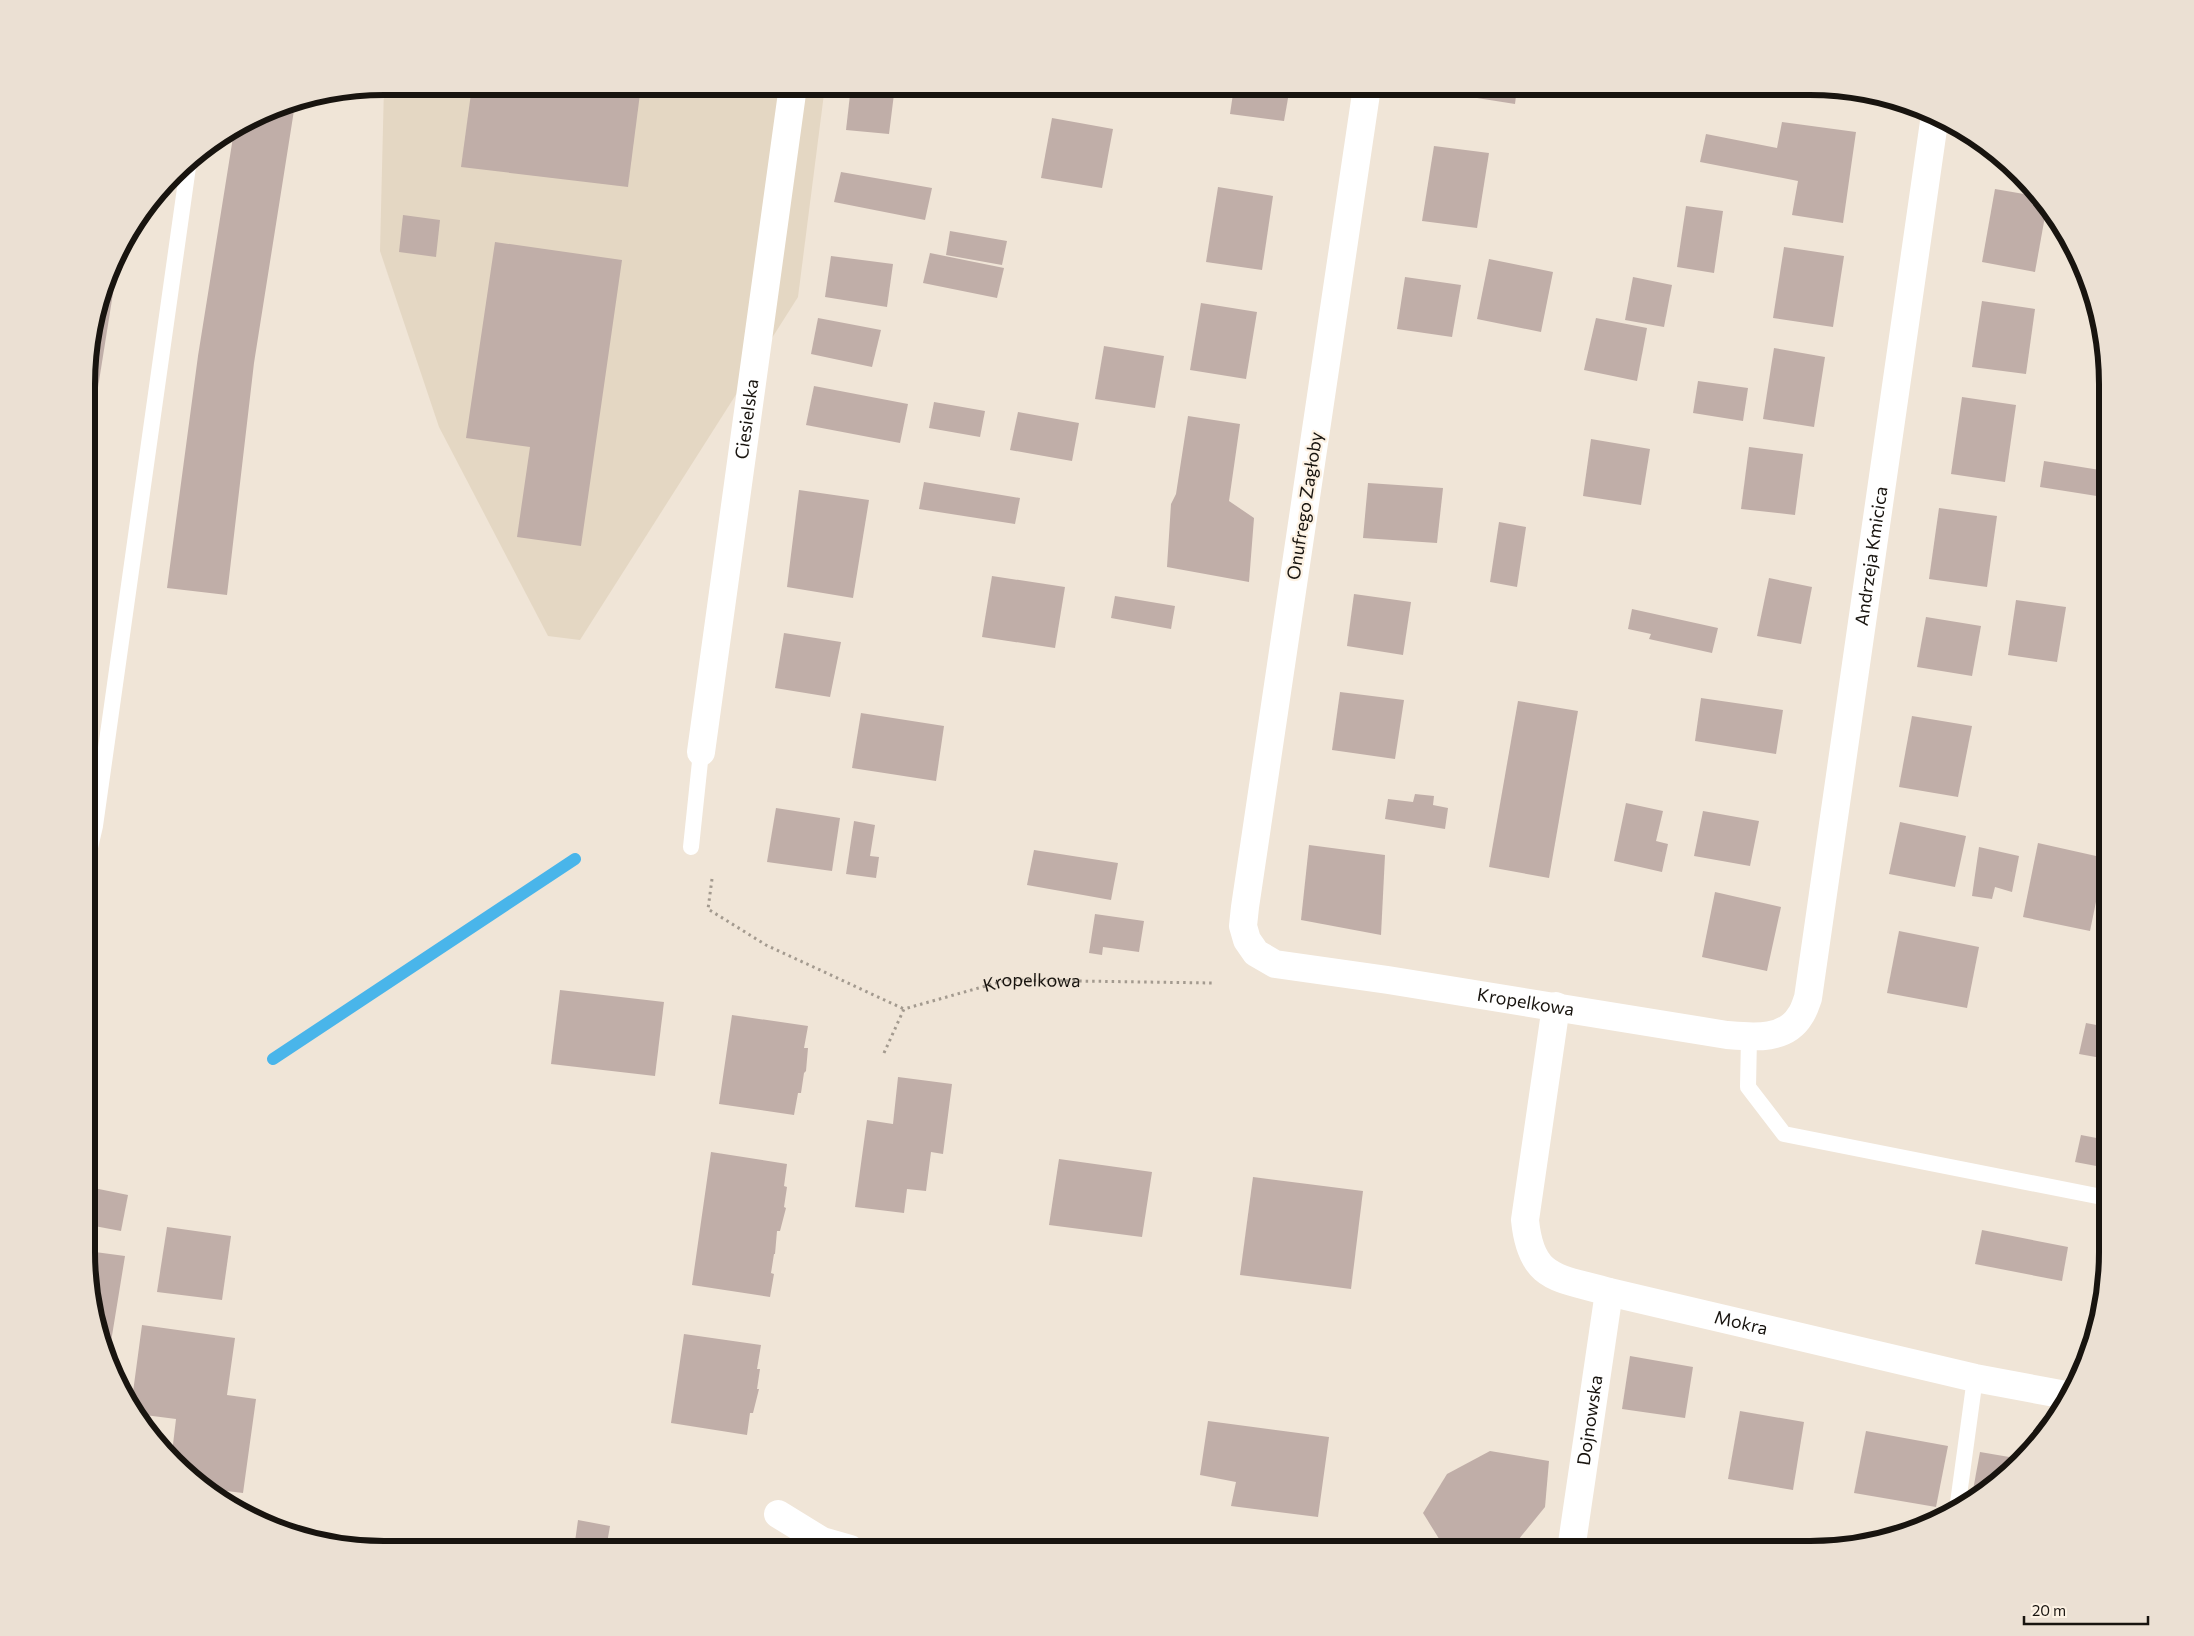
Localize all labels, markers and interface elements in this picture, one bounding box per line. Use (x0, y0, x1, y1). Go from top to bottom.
street label: Ciesielska (730, 378, 762, 461)
street label: Onufrego Zagłoby (1281, 430, 1327, 581)
street label: Andrzeja Kmicica (1850, 485, 1891, 627)
street label: Kropelkowa (980, 968, 1081, 996)
street label: Kropelkowa (1476, 983, 1576, 1020)
street label: Mokra (1712, 1305, 1770, 1339)
street label: Dojnowska (1572, 1374, 1607, 1467)
scale bar (2024, 1594, 2148, 1626)
text: 20 m (2032, 1601, 2066, 1619)

